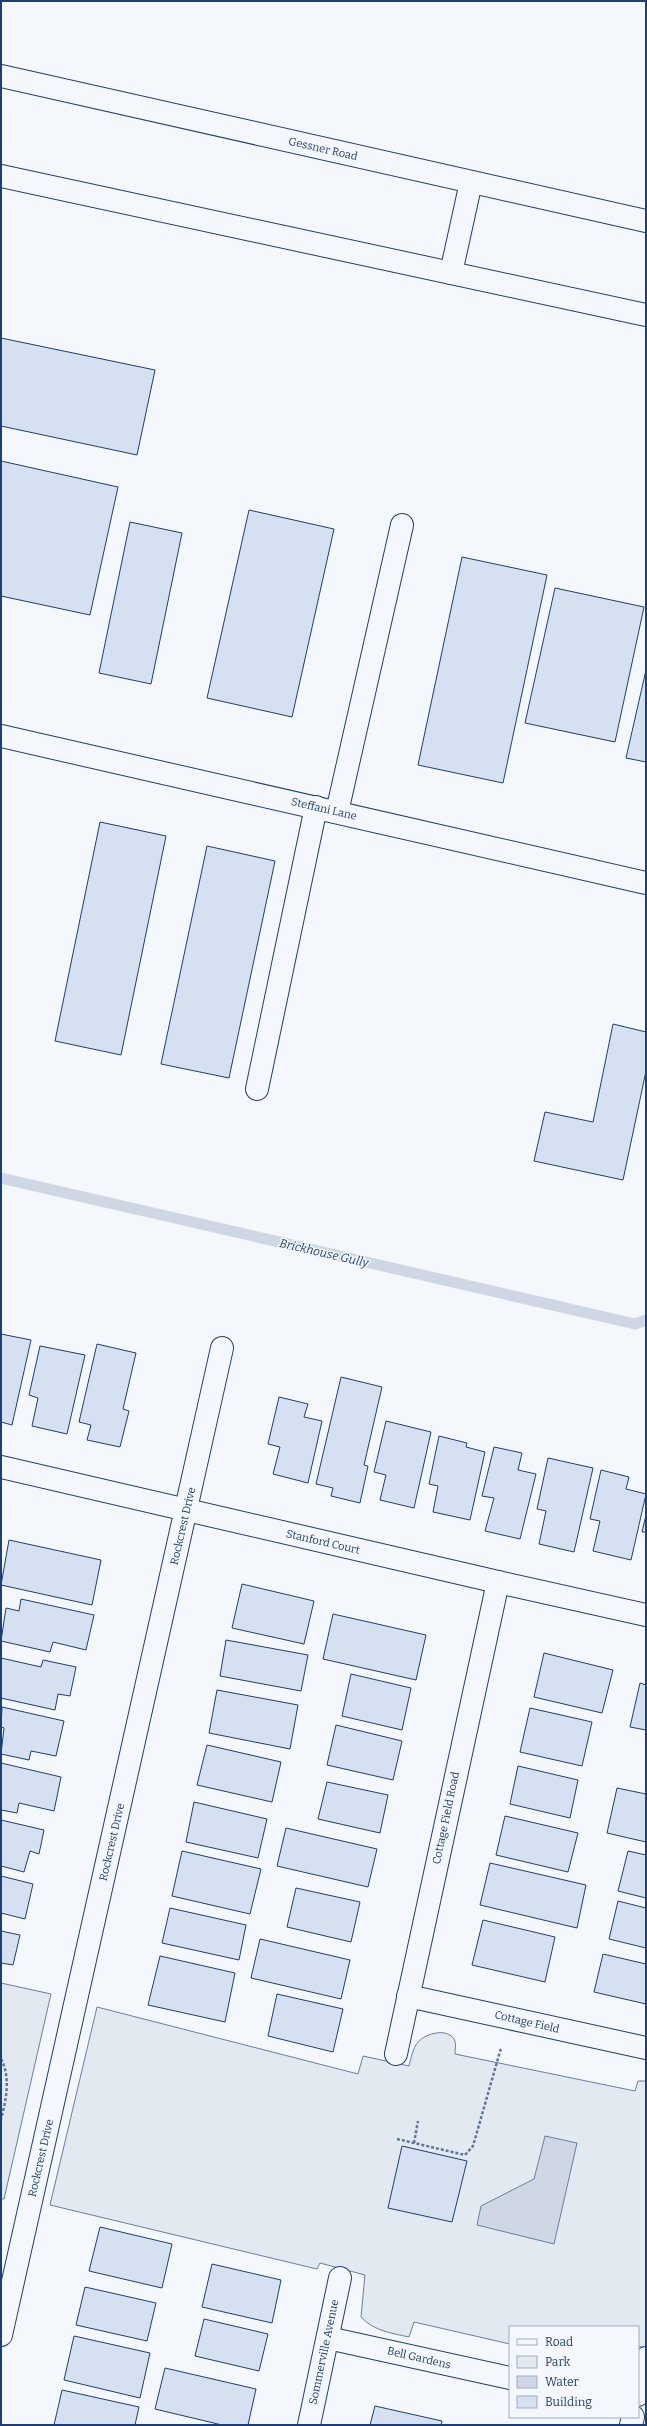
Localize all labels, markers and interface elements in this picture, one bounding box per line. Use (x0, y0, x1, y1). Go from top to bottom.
street label: Gessner Road (287, 135, 359, 163)
street label: Steffani Lane (290, 795, 358, 823)
water label: Brickhouse Gully (278, 1236, 371, 1270)
street label: Rockcrest Drive (168, 1486, 198, 1566)
street label: Stanford Court (285, 1527, 361, 1557)
street label: Cottage Field Road (430, 1770, 462, 1865)
street label: Rockcrest Drive (97, 1802, 127, 1882)
street label: Cottage Field (493, 2008, 561, 2036)
street label: Rockcrest Drive (26, 2118, 56, 2198)
street label: Sommerville Avenue (307, 2298, 341, 2406)
legend (509, 2326, 639, 2418)
text: Road (545, 2335, 573, 2349)
street label: Bell Gardens (386, 2344, 452, 2372)
text: Park (545, 2355, 571, 2369)
text: Water (545, 2375, 580, 2389)
text: Building (545, 2395, 592, 2409)

